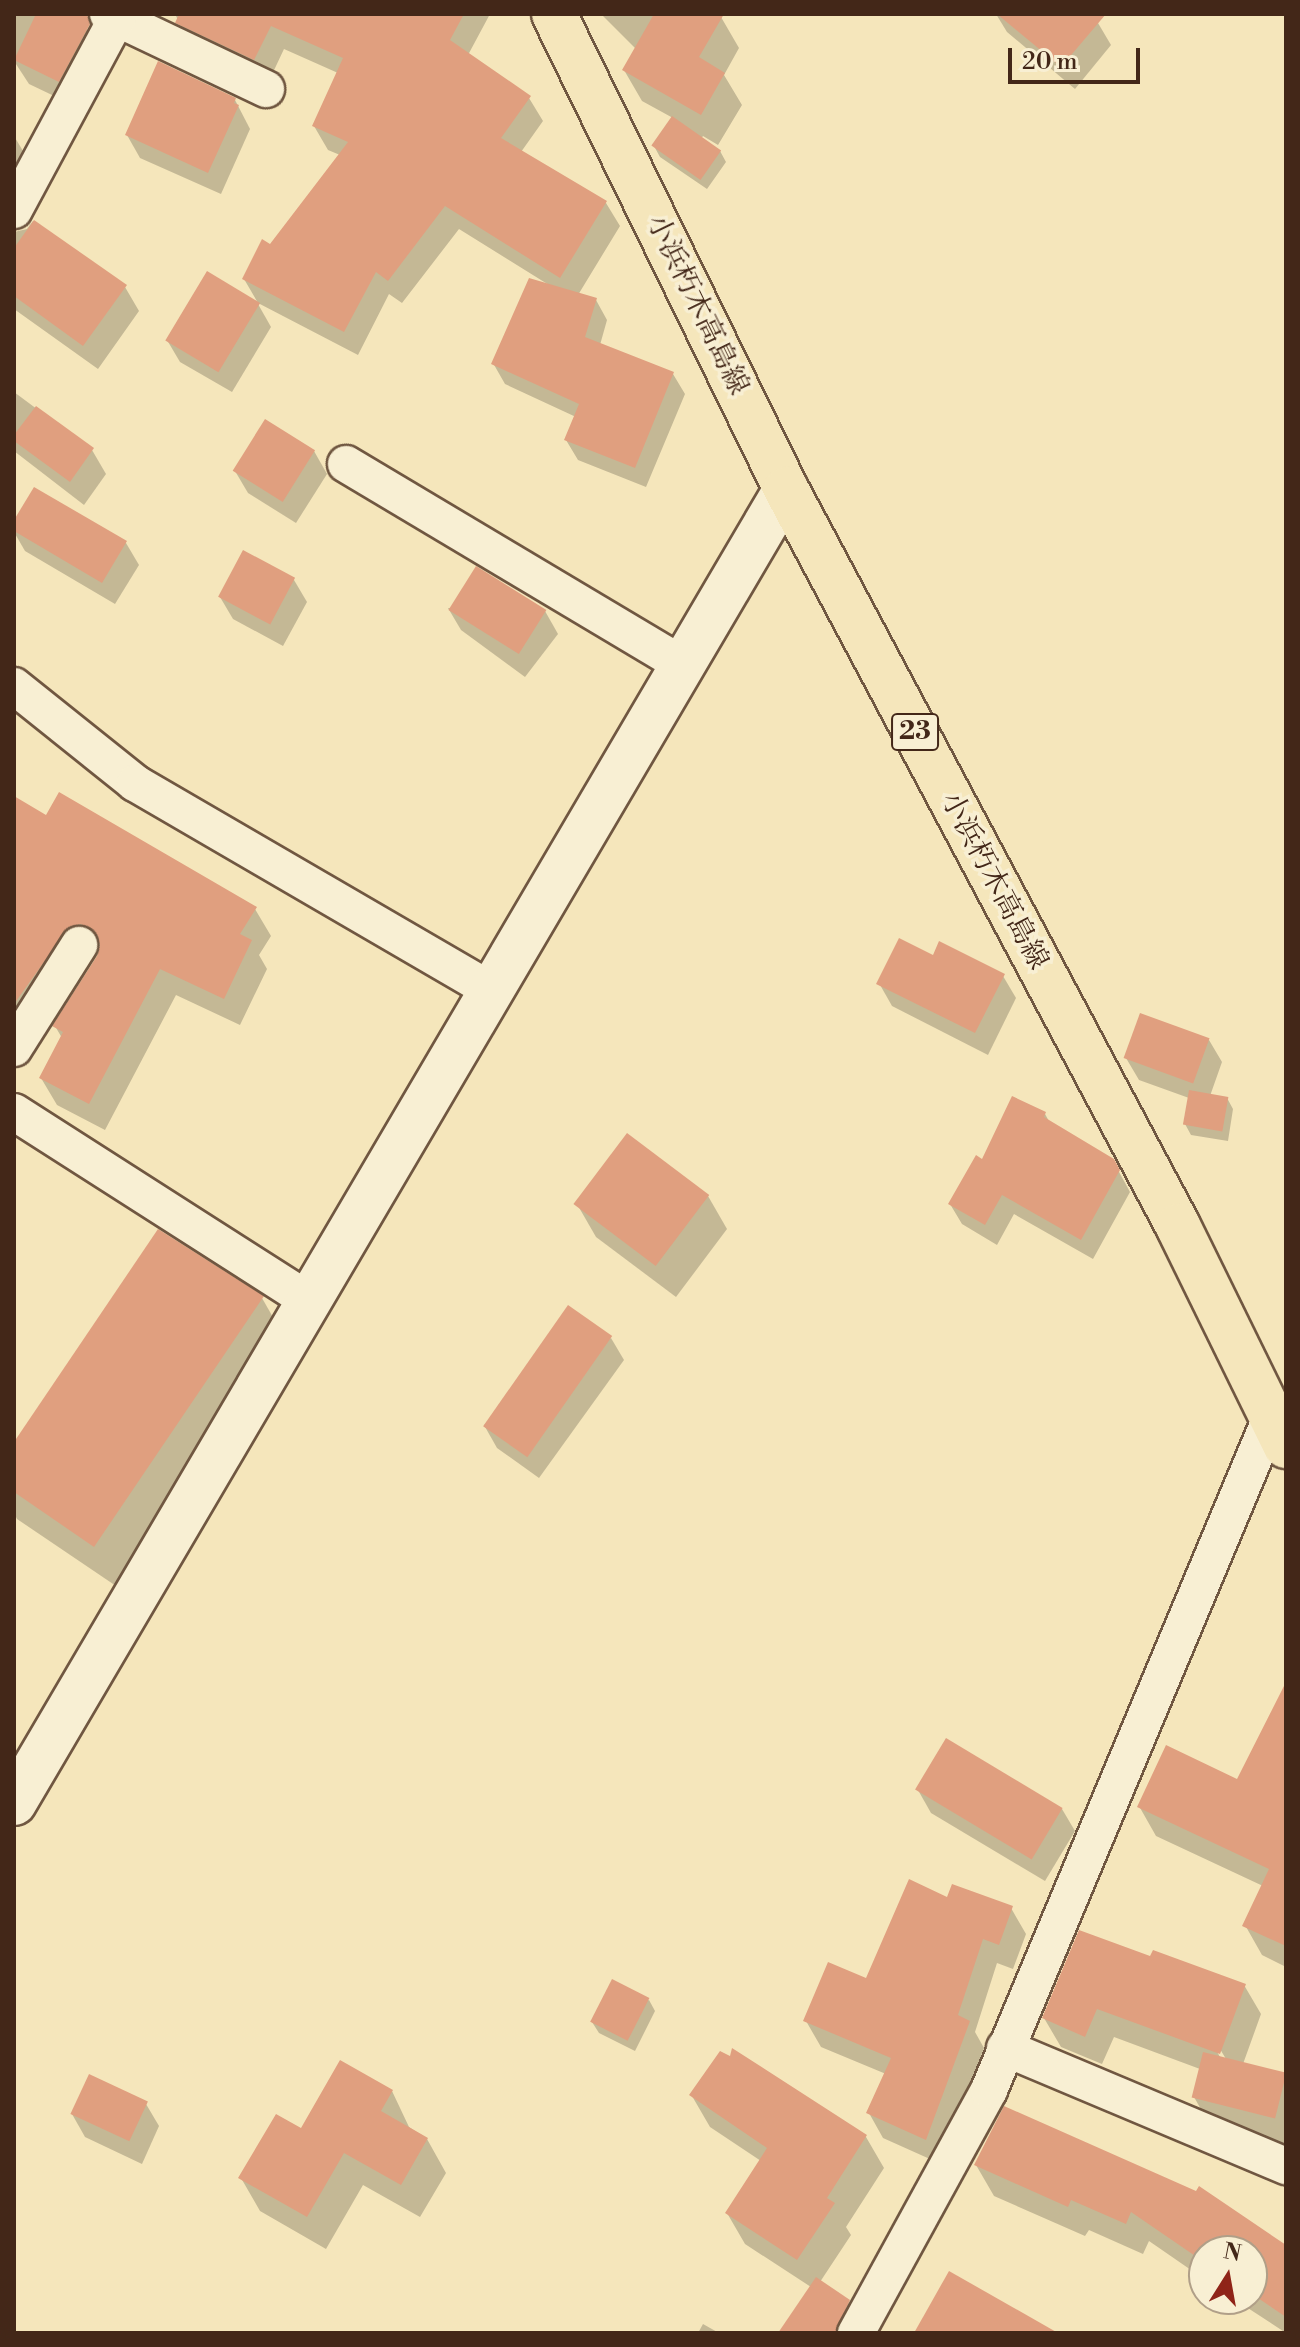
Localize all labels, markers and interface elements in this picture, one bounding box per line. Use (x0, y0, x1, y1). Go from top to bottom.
scale bar (1012, 32, 1144, 82)
text: 20 m (1022, 47, 1078, 77)
street label: 小浜朽木高島線 (639, 210, 755, 400)
road number: 23 (891, 710, 939, 754)
street label: 小浜朽木高島線 (933, 787, 1055, 975)
north arrow (1188, 2235, 1268, 2315)
text: N (1221, 2238, 1243, 2268)

